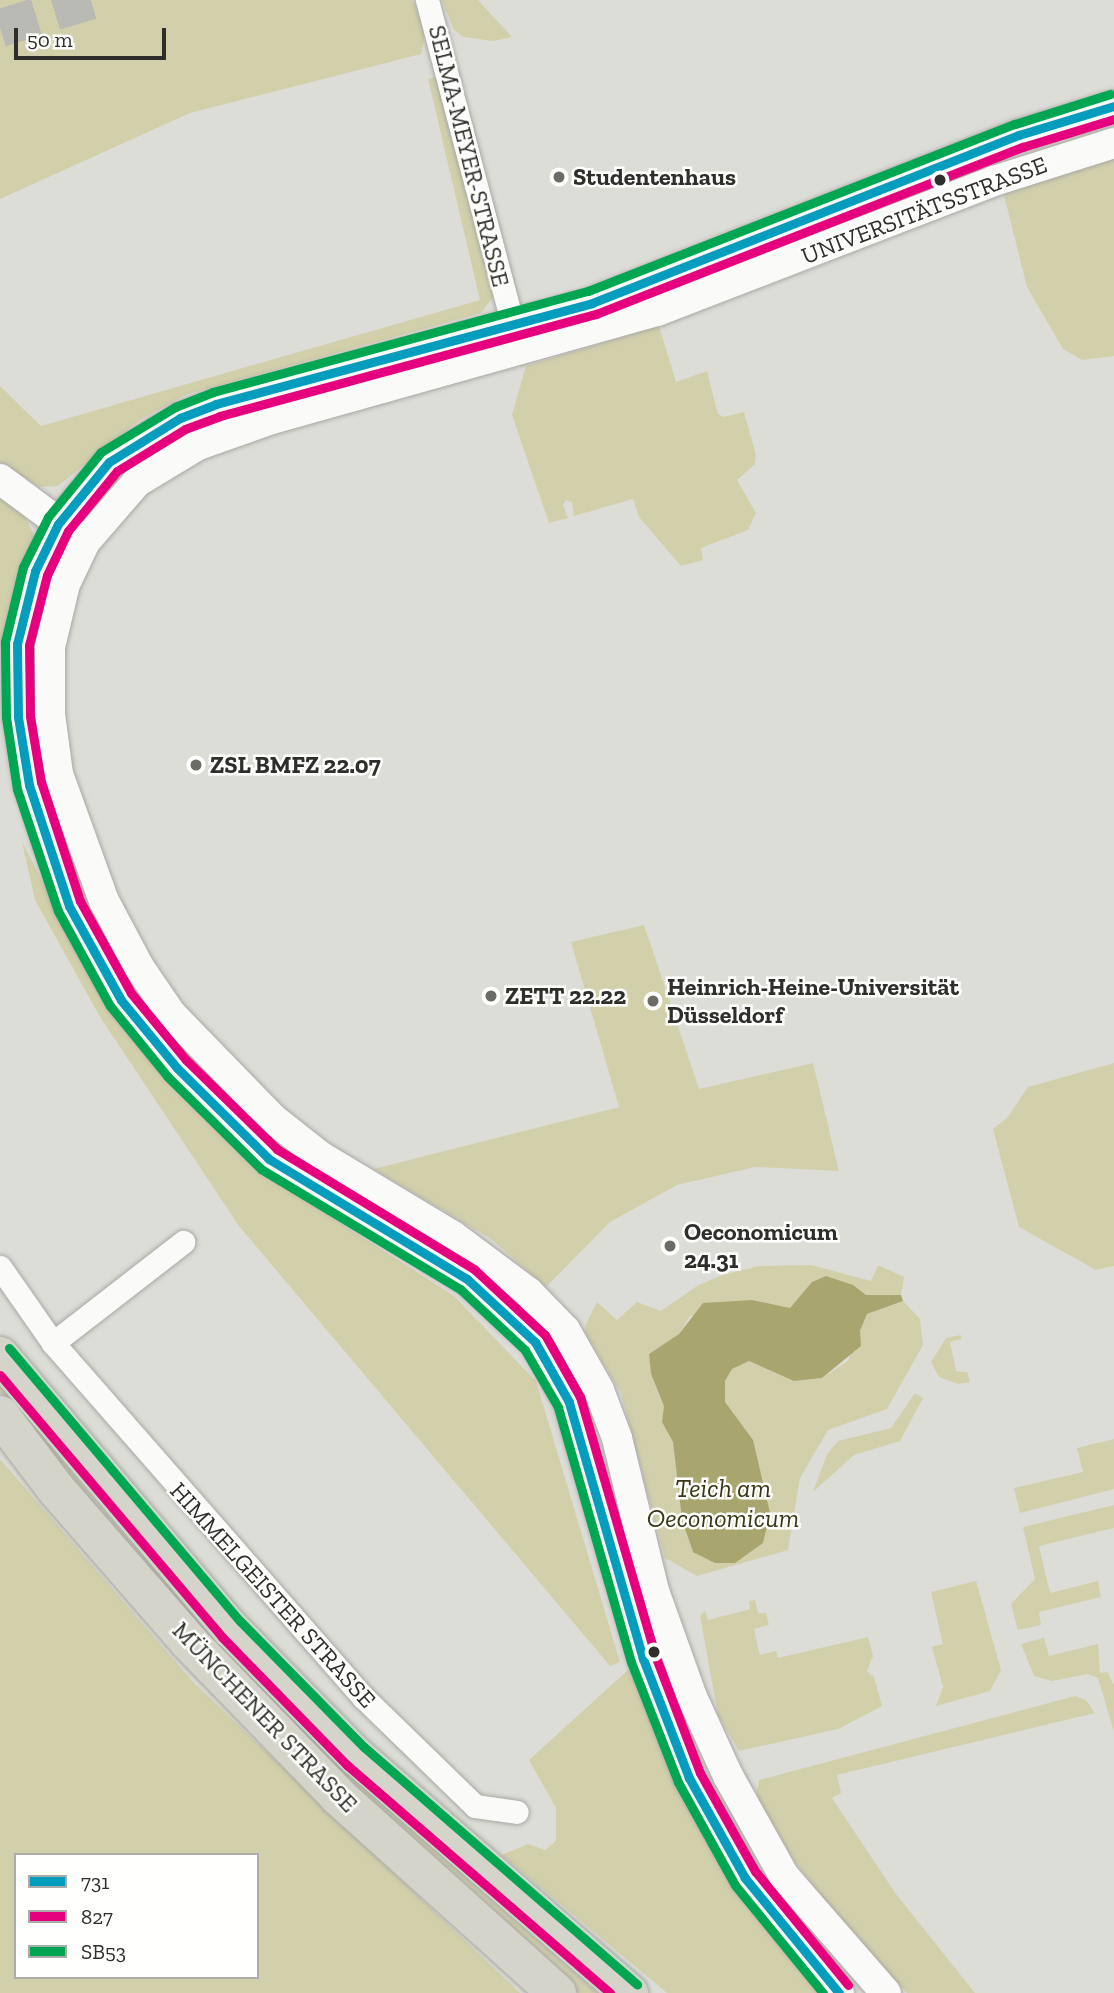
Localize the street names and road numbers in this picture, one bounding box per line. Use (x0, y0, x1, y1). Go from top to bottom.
street label: SELMA-MEYER-STRASSE (423, 22, 515, 290)
street label: UNIVERSITÄTSSTRASSE (797, 150, 1051, 270)
street label: HIMMELGEISTER STRASSE (164, 1476, 382, 1714)
street label: MÜNCHENER STRASSE (167, 1616, 363, 1818)

